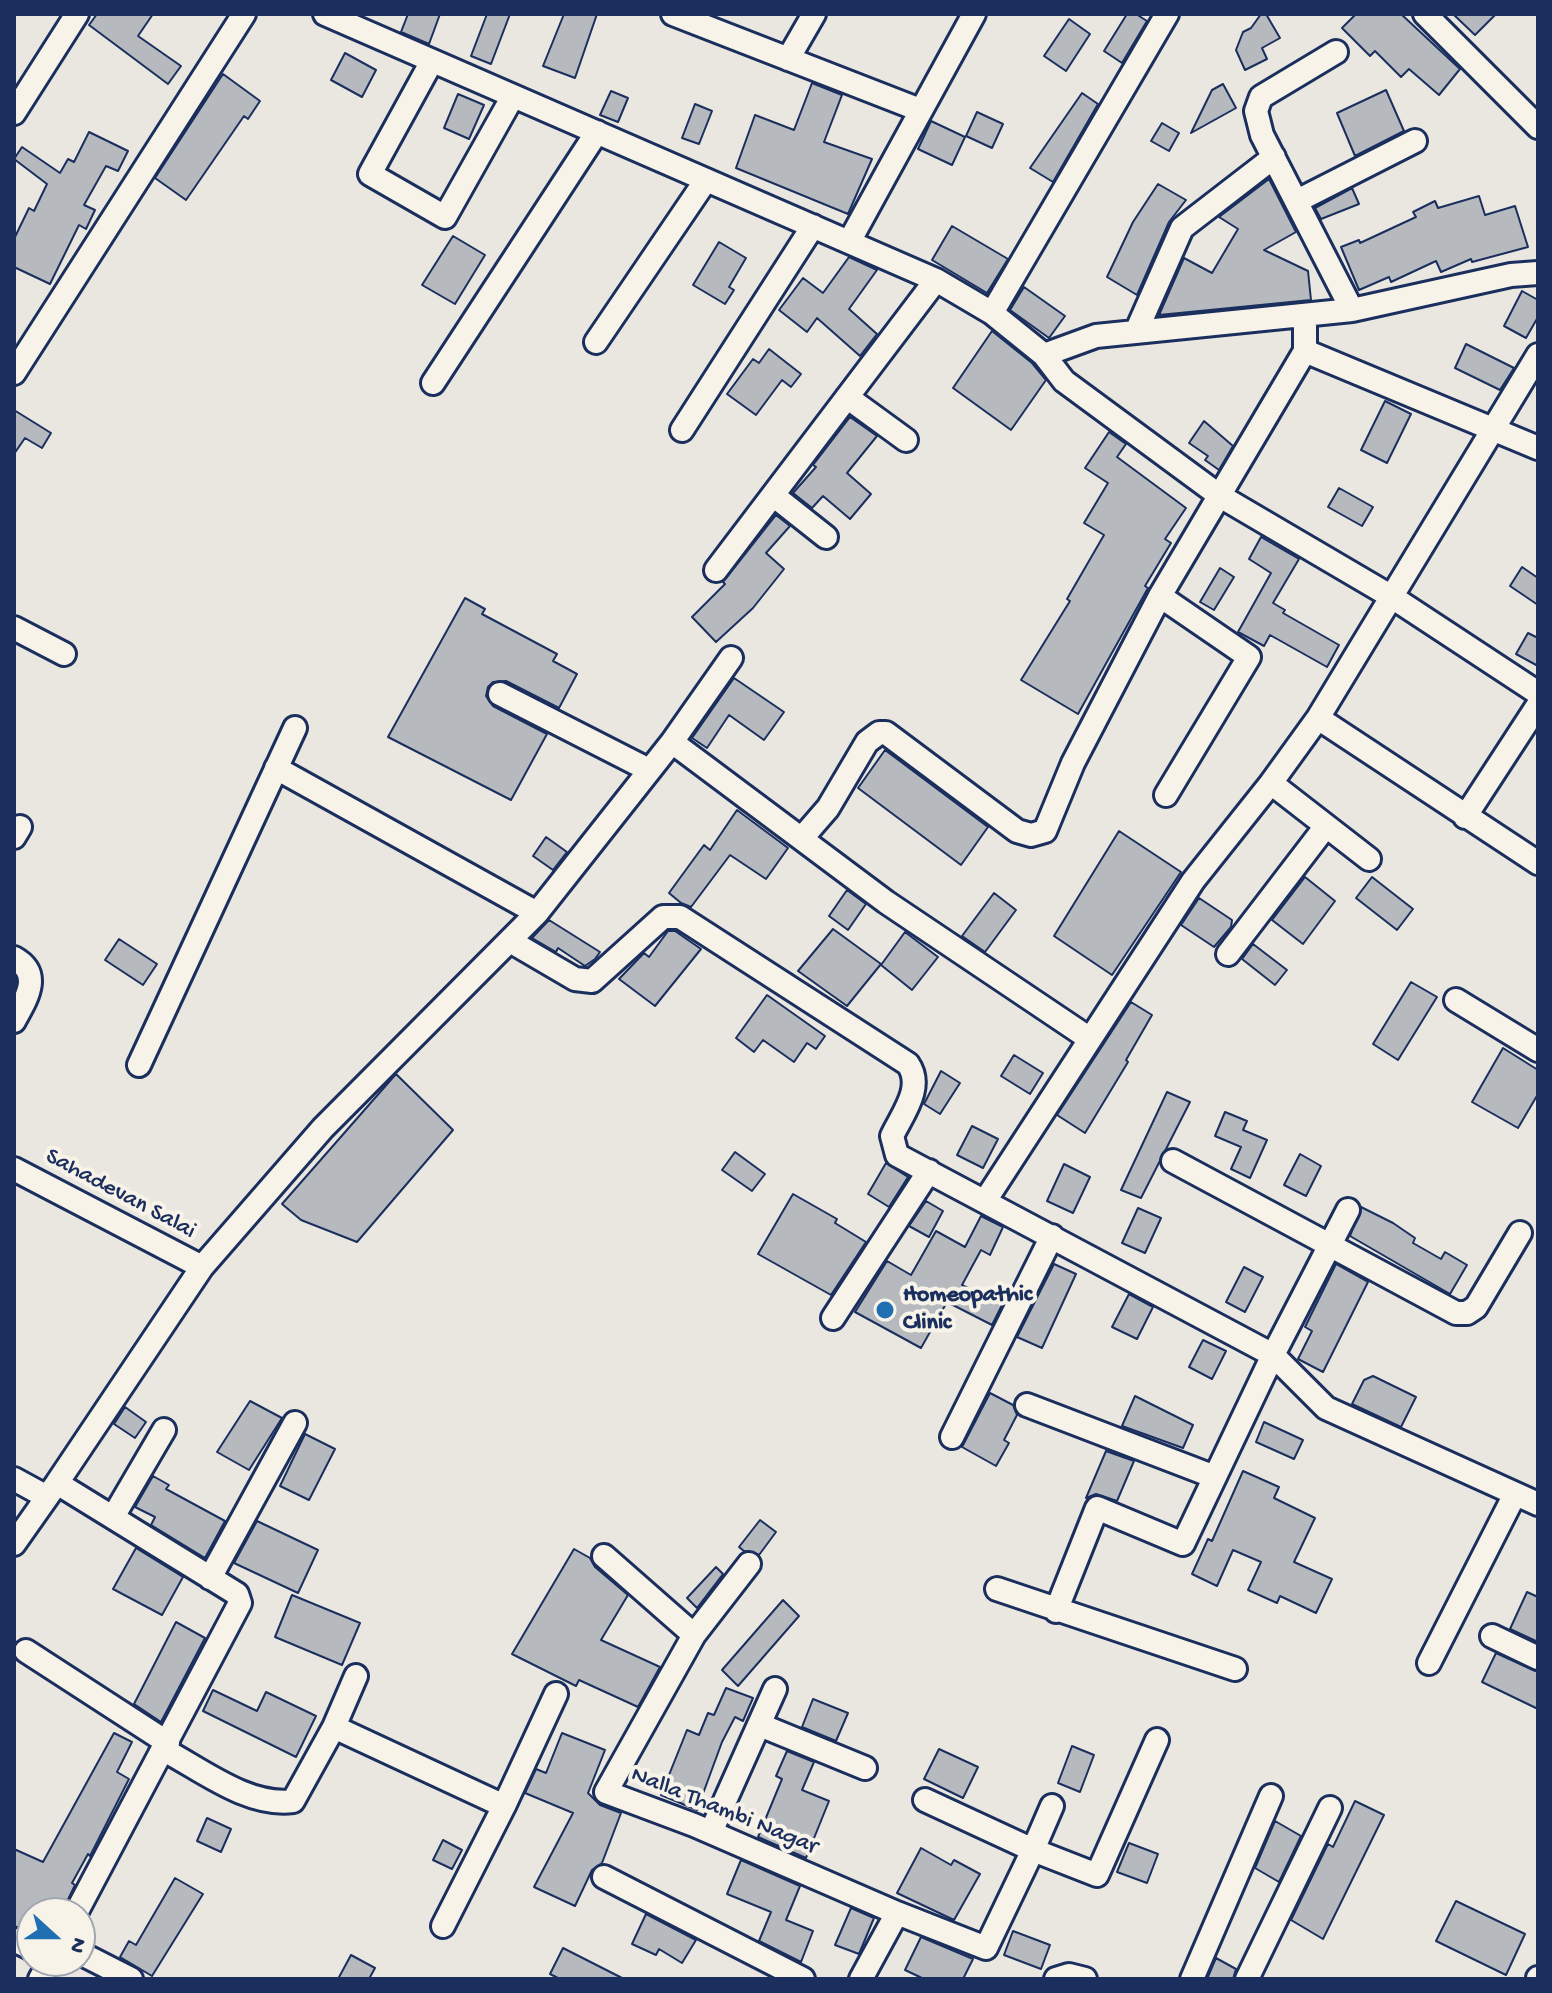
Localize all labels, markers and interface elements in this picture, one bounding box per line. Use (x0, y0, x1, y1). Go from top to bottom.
street label: Sahadevan Salai (40, 1143, 200, 1247)
place label: Homeopathic Clinic (903, 1282, 1032, 1338)
marker: Homeopathic Clinic (874, 1299, 896, 1321)
street label: Nalla Thambi Nagar (626, 1761, 822, 1863)
north arrow (16, 1897, 96, 1977)
text: N (62, 1934, 91, 1956)

